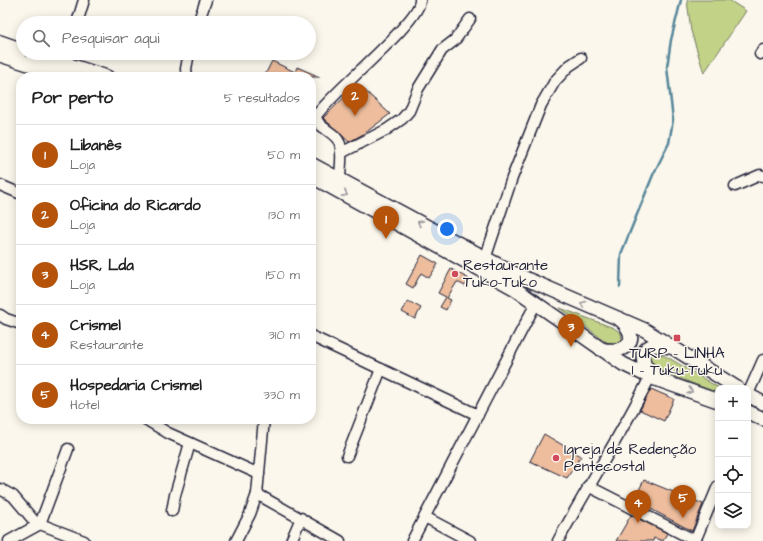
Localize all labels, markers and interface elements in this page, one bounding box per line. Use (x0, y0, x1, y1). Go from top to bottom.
search box (16, 16, 316, 60)
icon: search (30, 27, 52, 49)
text: Pesquisar aqui (62, 28, 159, 49)
pin: 2 (342, 83, 368, 116)
text: Por perto (32, 86, 113, 110)
text: 5 resultados (224, 89, 300, 107)
text: Libanês (70, 135, 122, 156)
text: 1 (44, 146, 46, 164)
text: 50 m (267, 146, 300, 164)
text: Loja (70, 156, 95, 174)
one-way arrow (341, 190, 348, 197)
text: Oficina do Ricardo (70, 195, 201, 216)
text: 2 (41, 206, 49, 224)
text: 130 m (268, 206, 300, 224)
pin: 1 (373, 206, 399, 239)
text: Loja (70, 216, 95, 234)
your location (437, 219, 457, 239)
one-way arrow (417, 220, 424, 228)
text: HSR, Lda (70, 255, 134, 276)
place label: Restaurante Tuko-Tuko (463, 255, 548, 293)
text: 3 (42, 266, 48, 284)
text: 150 m (266, 266, 300, 284)
marker: Restaurante Tuko-Tuko (450, 269, 460, 279)
text: Loja (70, 276, 95, 294)
one-way arrow (580, 301, 587, 309)
pin: 3 (558, 314, 584, 347)
text: Crismel (70, 315, 121, 336)
text: 4 (41, 326, 49, 344)
text: 310 m (268, 326, 300, 344)
marker: TURP - LINHA 1 - Tuku-Tuku (672, 333, 682, 343)
text: Restaurante (70, 336, 144, 354)
place label: TURP - LINHA 1 - Tuku-Tuku (629, 343, 725, 381)
text: Hospedaria Crismel (70, 375, 202, 396)
map controls (715, 385, 751, 529)
button: + (715, 385, 751, 421)
text: 5 (40, 386, 50, 404)
text: 330 m (263, 386, 300, 404)
one-way arrow (687, 386, 694, 395)
text: Hotel (70, 396, 100, 414)
button: − (715, 421, 751, 457)
place label: Igreja de Redenção Pentecostal (564, 439, 697, 477)
marker: Igreja de Redenção Pentecostal (551, 453, 561, 463)
button: locate (715, 457, 751, 493)
pin: 5 (670, 485, 696, 518)
pin: 4 (625, 490, 651, 523)
button: layers (715, 493, 751, 529)

